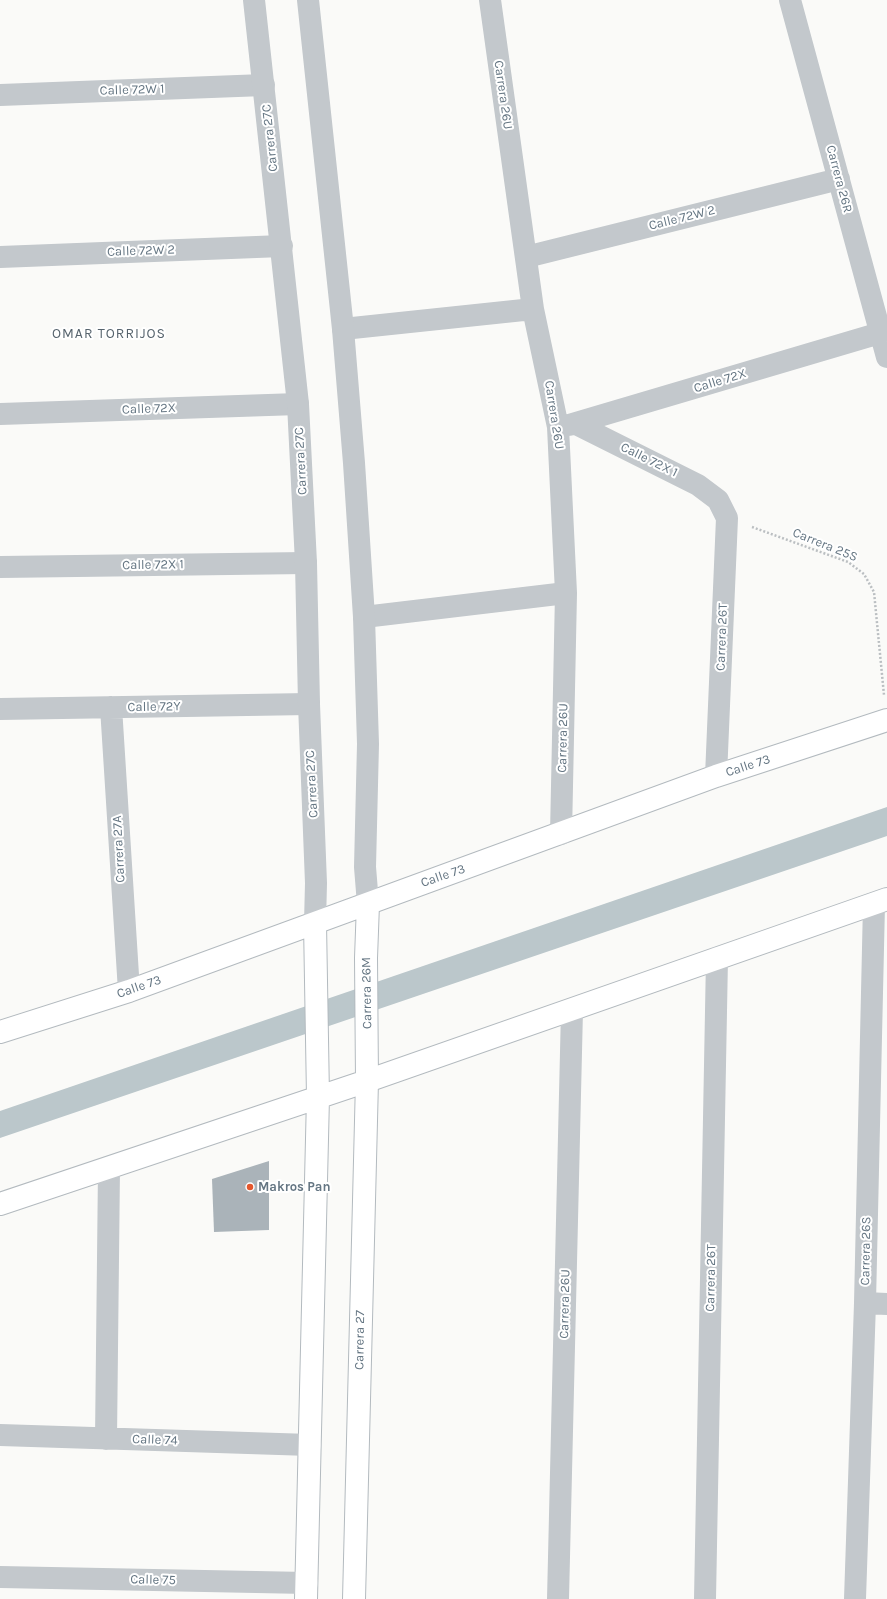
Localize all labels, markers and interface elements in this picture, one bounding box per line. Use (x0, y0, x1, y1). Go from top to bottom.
street label: Carrera 26U (490, 59, 516, 131)
street label: Calle 72W 1 (99, 81, 165, 99)
street label: Carrera 27C (259, 103, 281, 173)
street label: Carrera 26R (823, 144, 855, 214)
street label: Calle 72W 2 (647, 202, 717, 234)
street label: Calle 72W 2 (107, 242, 175, 260)
district label: OMAR TORRIJOS (52, 326, 166, 342)
street label: Calle 72X (692, 366, 748, 396)
street label: Carrera 26U (541, 379, 567, 451)
street label: Calle 72X (122, 400, 176, 418)
street label: Carrera 27C (291, 427, 311, 495)
street label: Calle 72X 1 (618, 440, 680, 480)
street label: Carrera 25S (790, 525, 860, 565)
street label: Calle 72X 1 (122, 557, 184, 573)
street label: Carrera 26T (713, 603, 731, 671)
street label: Calle 72Y (127, 699, 181, 715)
street label: Carrera 26U (555, 703, 571, 773)
street label: Carrera 27C (302, 750, 322, 818)
street label: Calle 73 (724, 751, 772, 781)
street label: Carrera 27A (109, 815, 129, 883)
street label: Calle 73 (419, 861, 467, 891)
street label: Carrera 26M (359, 957, 375, 1029)
street label: Calle 73 (115, 972, 163, 1002)
place label: Makros Pan (258, 1179, 331, 1195)
marker: Makros Pan (245, 1182, 255, 1192)
street label: Carrera 26S (858, 1216, 874, 1286)
street label: Carrera 26T (703, 1244, 719, 1312)
street label: Carrera 26U (557, 1269, 573, 1339)
street label: Carrera 27 (352, 1310, 368, 1370)
street label: Calle 74 (132, 1431, 178, 1449)
street label: Calle 75 (130, 1572, 176, 1588)

